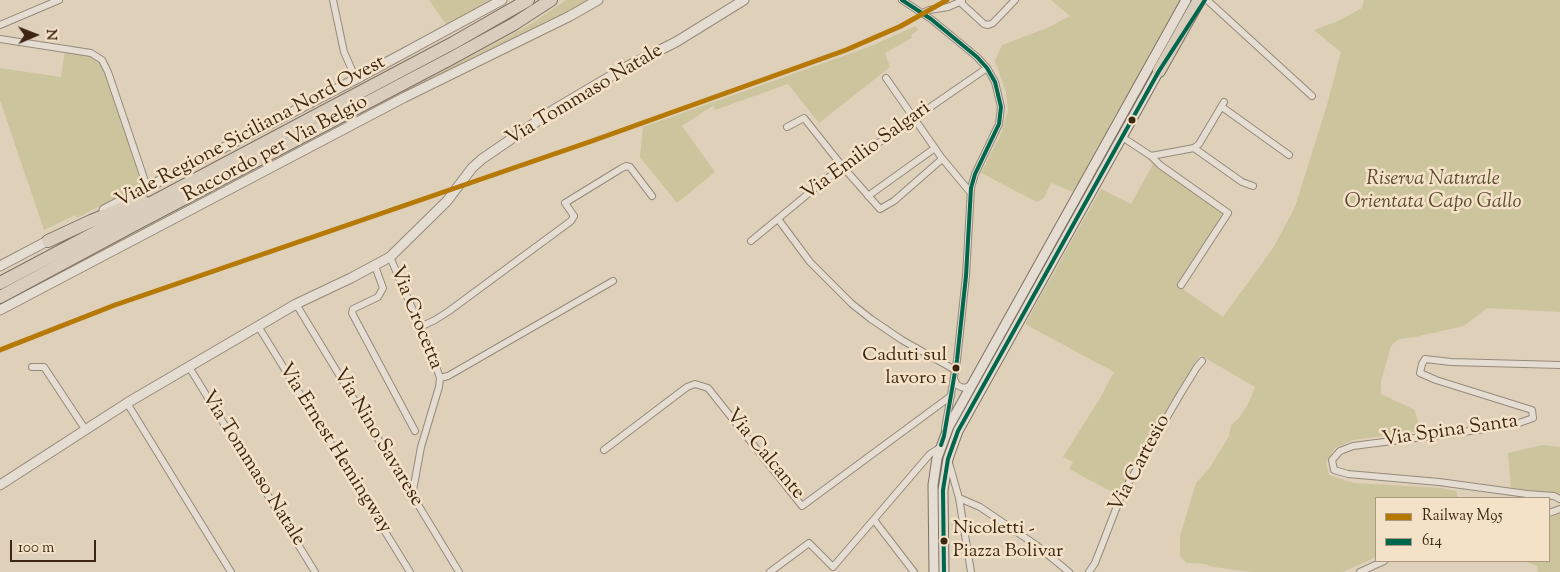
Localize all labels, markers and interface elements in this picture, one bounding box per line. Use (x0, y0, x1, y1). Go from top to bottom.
north arrow (10, 10, 60, 60)
text: N (40, 29, 60, 41)
street label: Via Tommaso Natale (502, 40, 668, 152)
street label: Viale Regione Siciliana Nord Ovest (112, 52, 390, 214)
street label: Raccordo per Via Belgio (179, 91, 373, 209)
street label: Via Emilio Salgari (798, 97, 936, 207)
unlabelled marker (1127, 115, 1137, 125)
park label: Riserva Naturale Orientata Capo Gallo (1345, 169, 1521, 216)
street label: Via Crocetta (383, 263, 447, 373)
place label: Caduti sul lavoro 1 (862, 346, 947, 390)
street label: Via Ernest Hemingway (272, 359, 396, 539)
marker: Caduti sul lavoro 1 (951, 363, 961, 373)
street label: Via Nino Savarese (326, 365, 428, 511)
street label: Via Tommaso Natale (195, 387, 309, 551)
street label: Via Calcante (719, 405, 809, 505)
street label: Via Cartesio (1105, 411, 1177, 517)
street label: Via Spina Santa (1381, 411, 1519, 453)
legend (1375, 497, 1550, 562)
text: Railway M95 (1422, 506, 1503, 527)
place label: Nicoletti - Piazza Bolivar (953, 519, 1063, 563)
scale bar (12, 530, 99, 562)
text: 614 (1422, 531, 1442, 552)
marker: Nicoletti - Piazza Bolivar (939, 536, 949, 546)
text: 100 m (18, 538, 54, 559)

